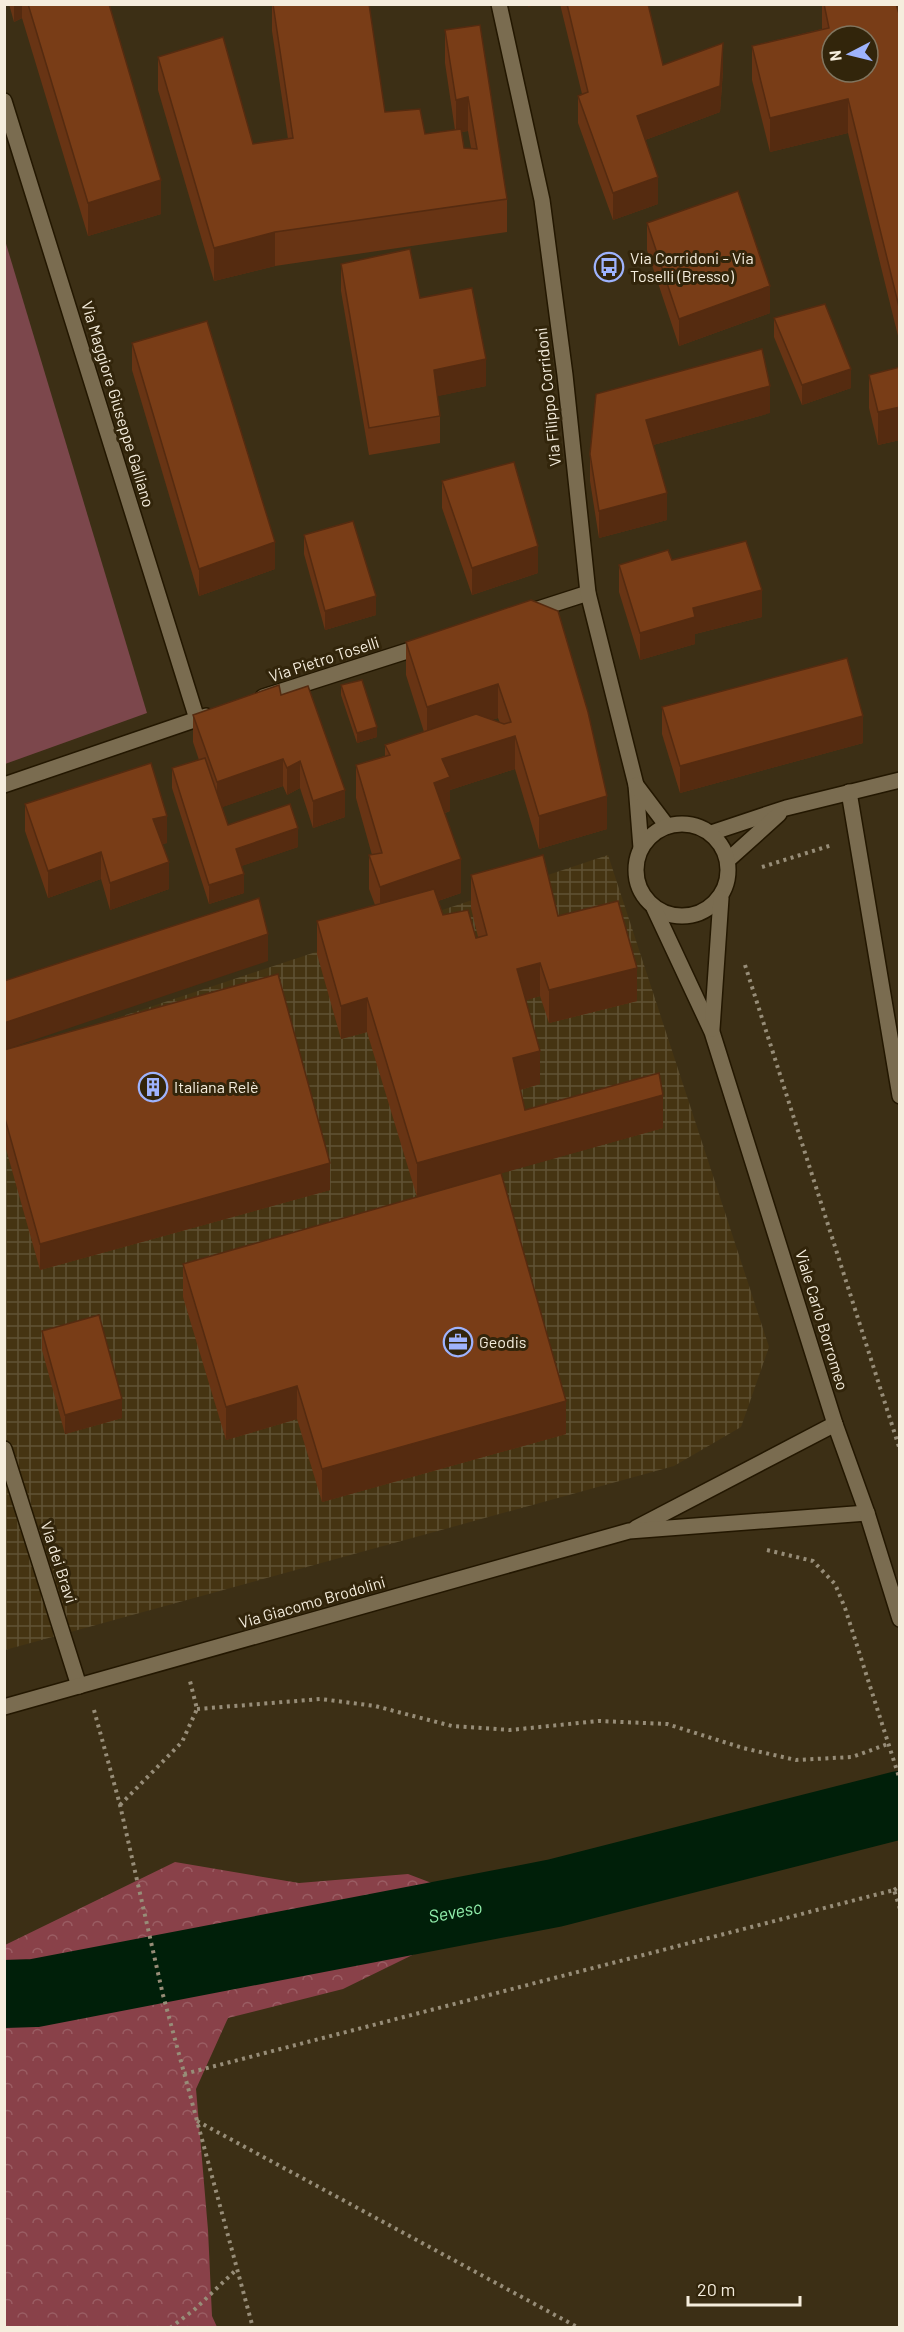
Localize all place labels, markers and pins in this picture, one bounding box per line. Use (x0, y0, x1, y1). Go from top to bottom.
place label: Via Corridoni - Via Toselli (Bresso) (630, 248, 754, 285)
bus stop icon: Via Corridoni - Via Toselli (Bresso) (593, 251, 625, 283)
building icon: Italiana Relè (137, 1071, 169, 1103)
place label: Italiana Relè (174, 1077, 259, 1096)
office icon: Geodis (442, 1326, 474, 1358)
place label: Geodis (479, 1332, 527, 1351)

